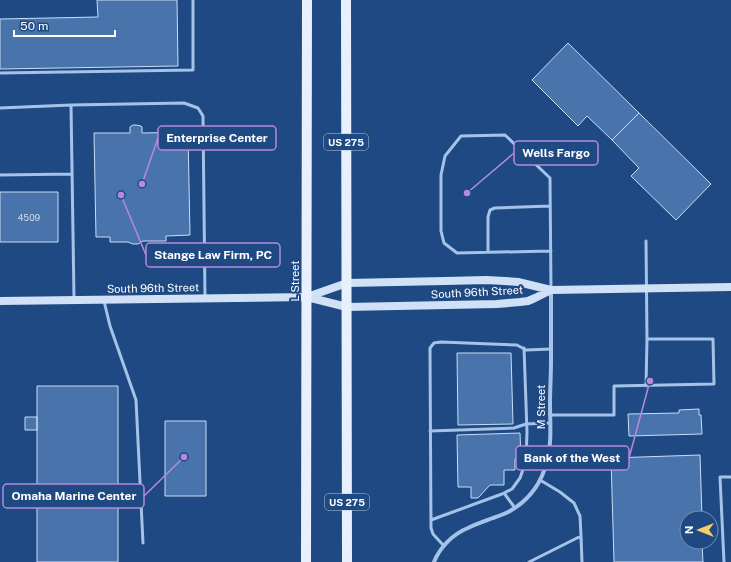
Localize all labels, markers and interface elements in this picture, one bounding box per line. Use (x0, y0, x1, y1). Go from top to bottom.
scale bar (14, 12, 115, 38)
text: 50 m (20, 19, 48, 33)
callout: Enterprise Center (158, 126, 276, 150)
text: Enterprise Center (166, 131, 268, 145)
road number: US 275 (324, 134, 368, 150)
callout: Wells Fargo (514, 141, 598, 165)
text: Wells Fargo (522, 146, 590, 160)
house number: 4509 (18, 212, 41, 223)
callout: Stange Law Firm, PC (146, 243, 280, 267)
text: Stange Law Firm, PC (154, 248, 273, 262)
street label: L Street (289, 260, 301, 302)
street label: South 96th Street (107, 281, 199, 295)
street label: South 96th Street (431, 284, 523, 300)
street label: M Street (535, 385, 547, 429)
callout: Bank of the West (516, 446, 629, 470)
text: Bank of the West (524, 451, 620, 465)
callout: Omaha Marine Center (3, 484, 144, 508)
text: Omaha Marine Center (12, 489, 136, 503)
road number: US 275 (325, 494, 369, 510)
north arrow (679, 510, 719, 550)
text: N (683, 526, 695, 534)

